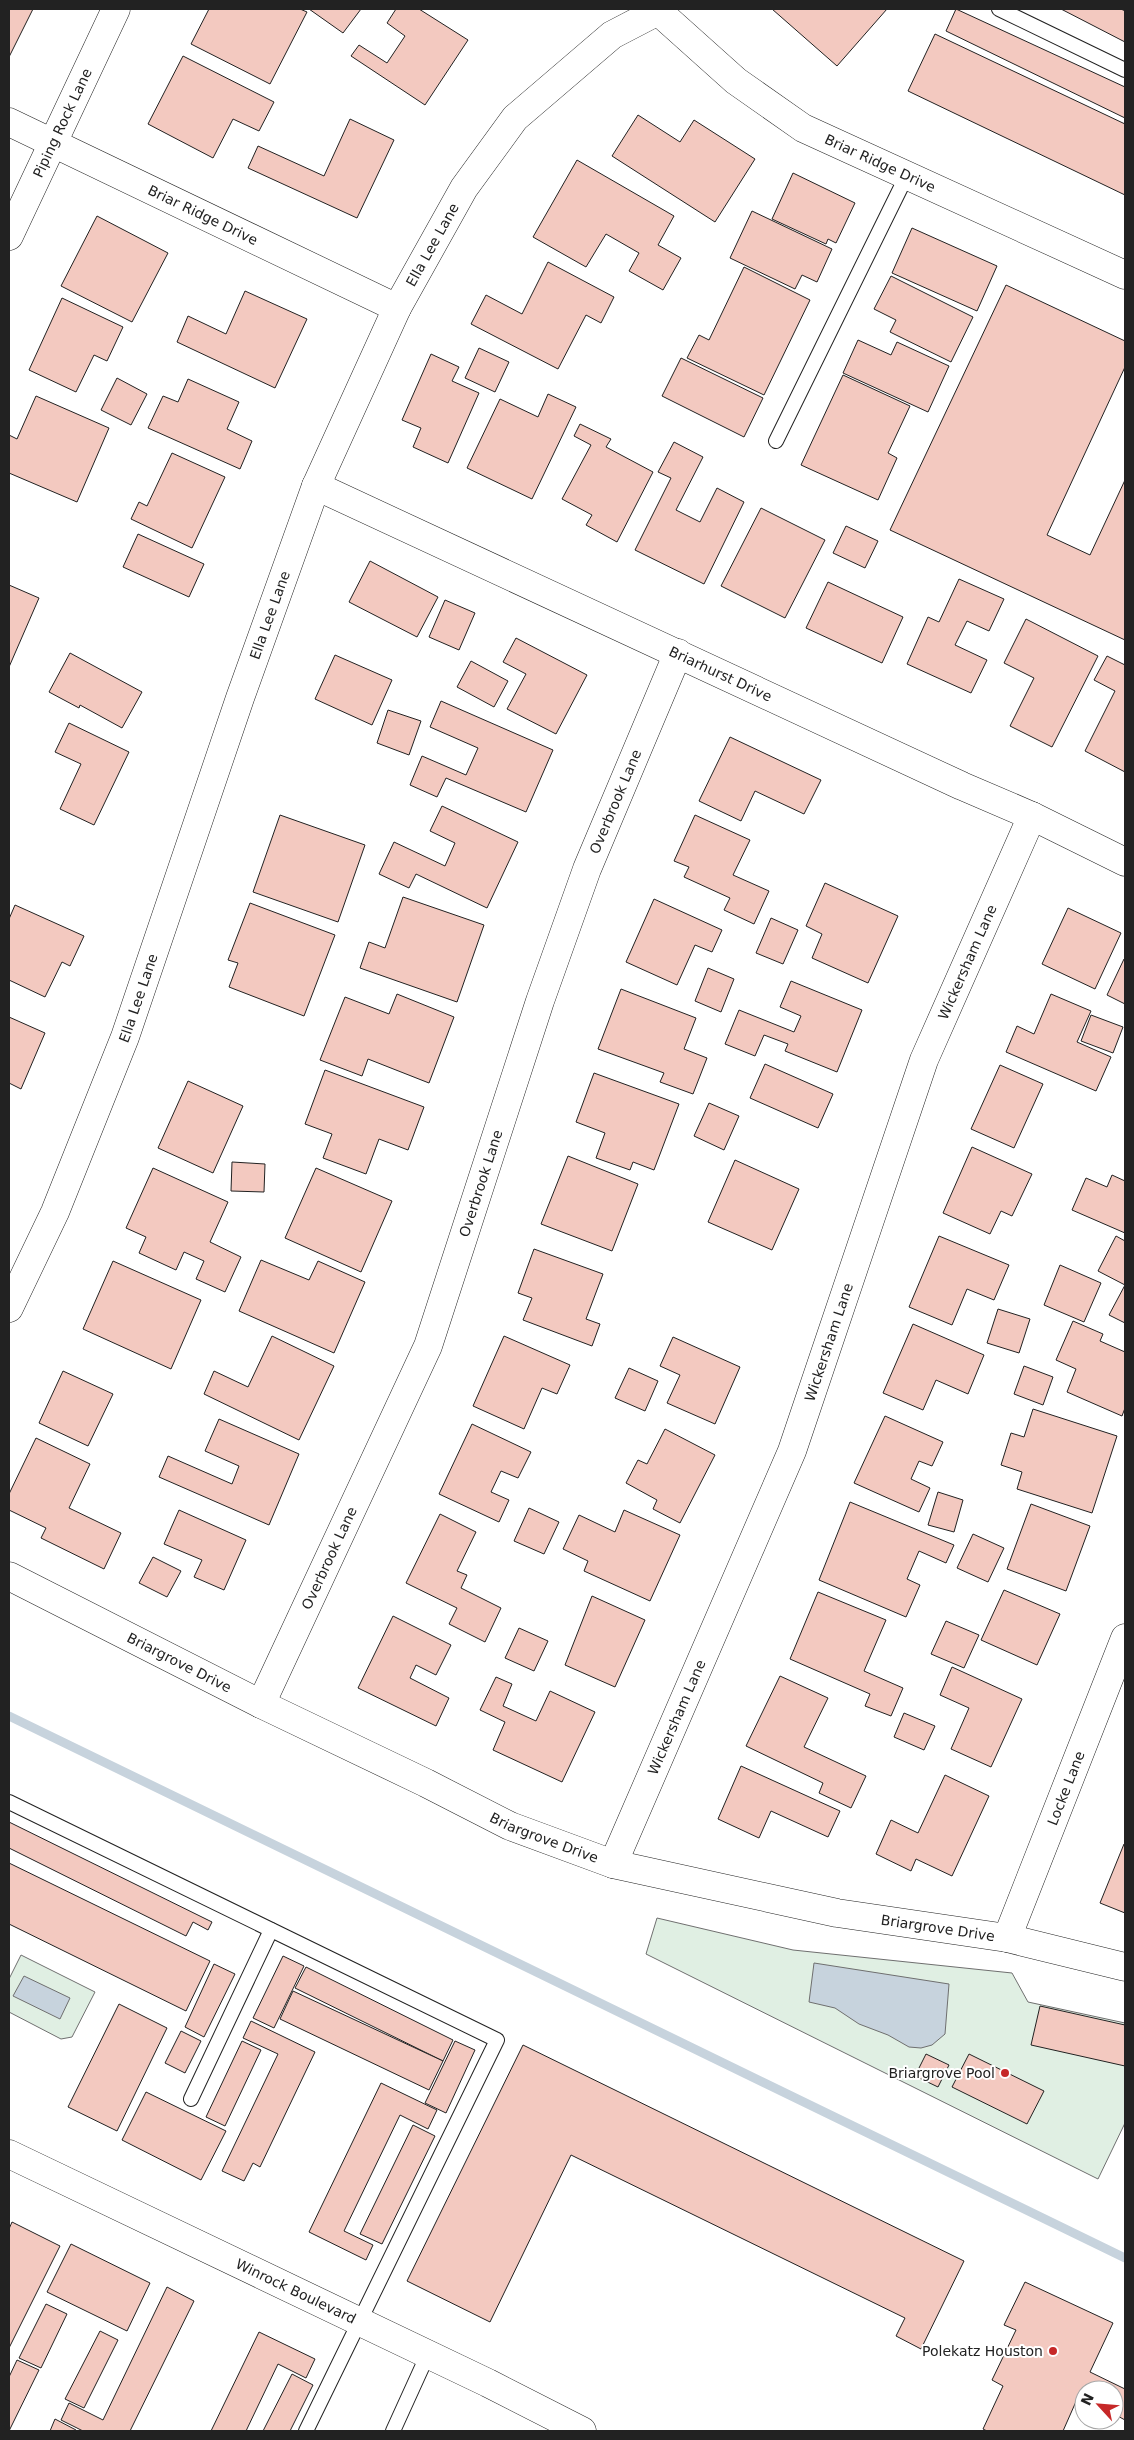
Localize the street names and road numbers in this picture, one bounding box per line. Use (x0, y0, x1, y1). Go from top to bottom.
street label: Piping Rock Lane (30, 66, 95, 180)
street label: Briar Ridge Drive (822, 131, 938, 195)
street label: Briar Ridge Drive (145, 182, 260, 248)
street label: Ella Lee Lane (403, 200, 462, 289)
street label: Ella Lee Lane (247, 569, 293, 661)
street label: Briarhurst Drive (667, 643, 774, 705)
street label: Overbrook Lane (586, 747, 644, 856)
street label: Wickersham Lane (935, 902, 1000, 1022)
street label: Ella Lee Lane (116, 952, 161, 1045)
street label: Overbrook Lane (456, 1128, 506, 1239)
street label: Wickersham Lane (801, 1281, 856, 1403)
street label: Overbrook Lane (298, 1504, 360, 1612)
street label: Briargrove Drive (124, 1629, 234, 1696)
street label: Wickersham Lane (645, 1657, 709, 1777)
street label: Locke Lane (1044, 1749, 1088, 1828)
street label: Briargrove Drive (487, 1809, 601, 1866)
street label: Briargrove Drive (880, 1912, 996, 1944)
street label: Winrock Boulevard (233, 2256, 359, 2327)

